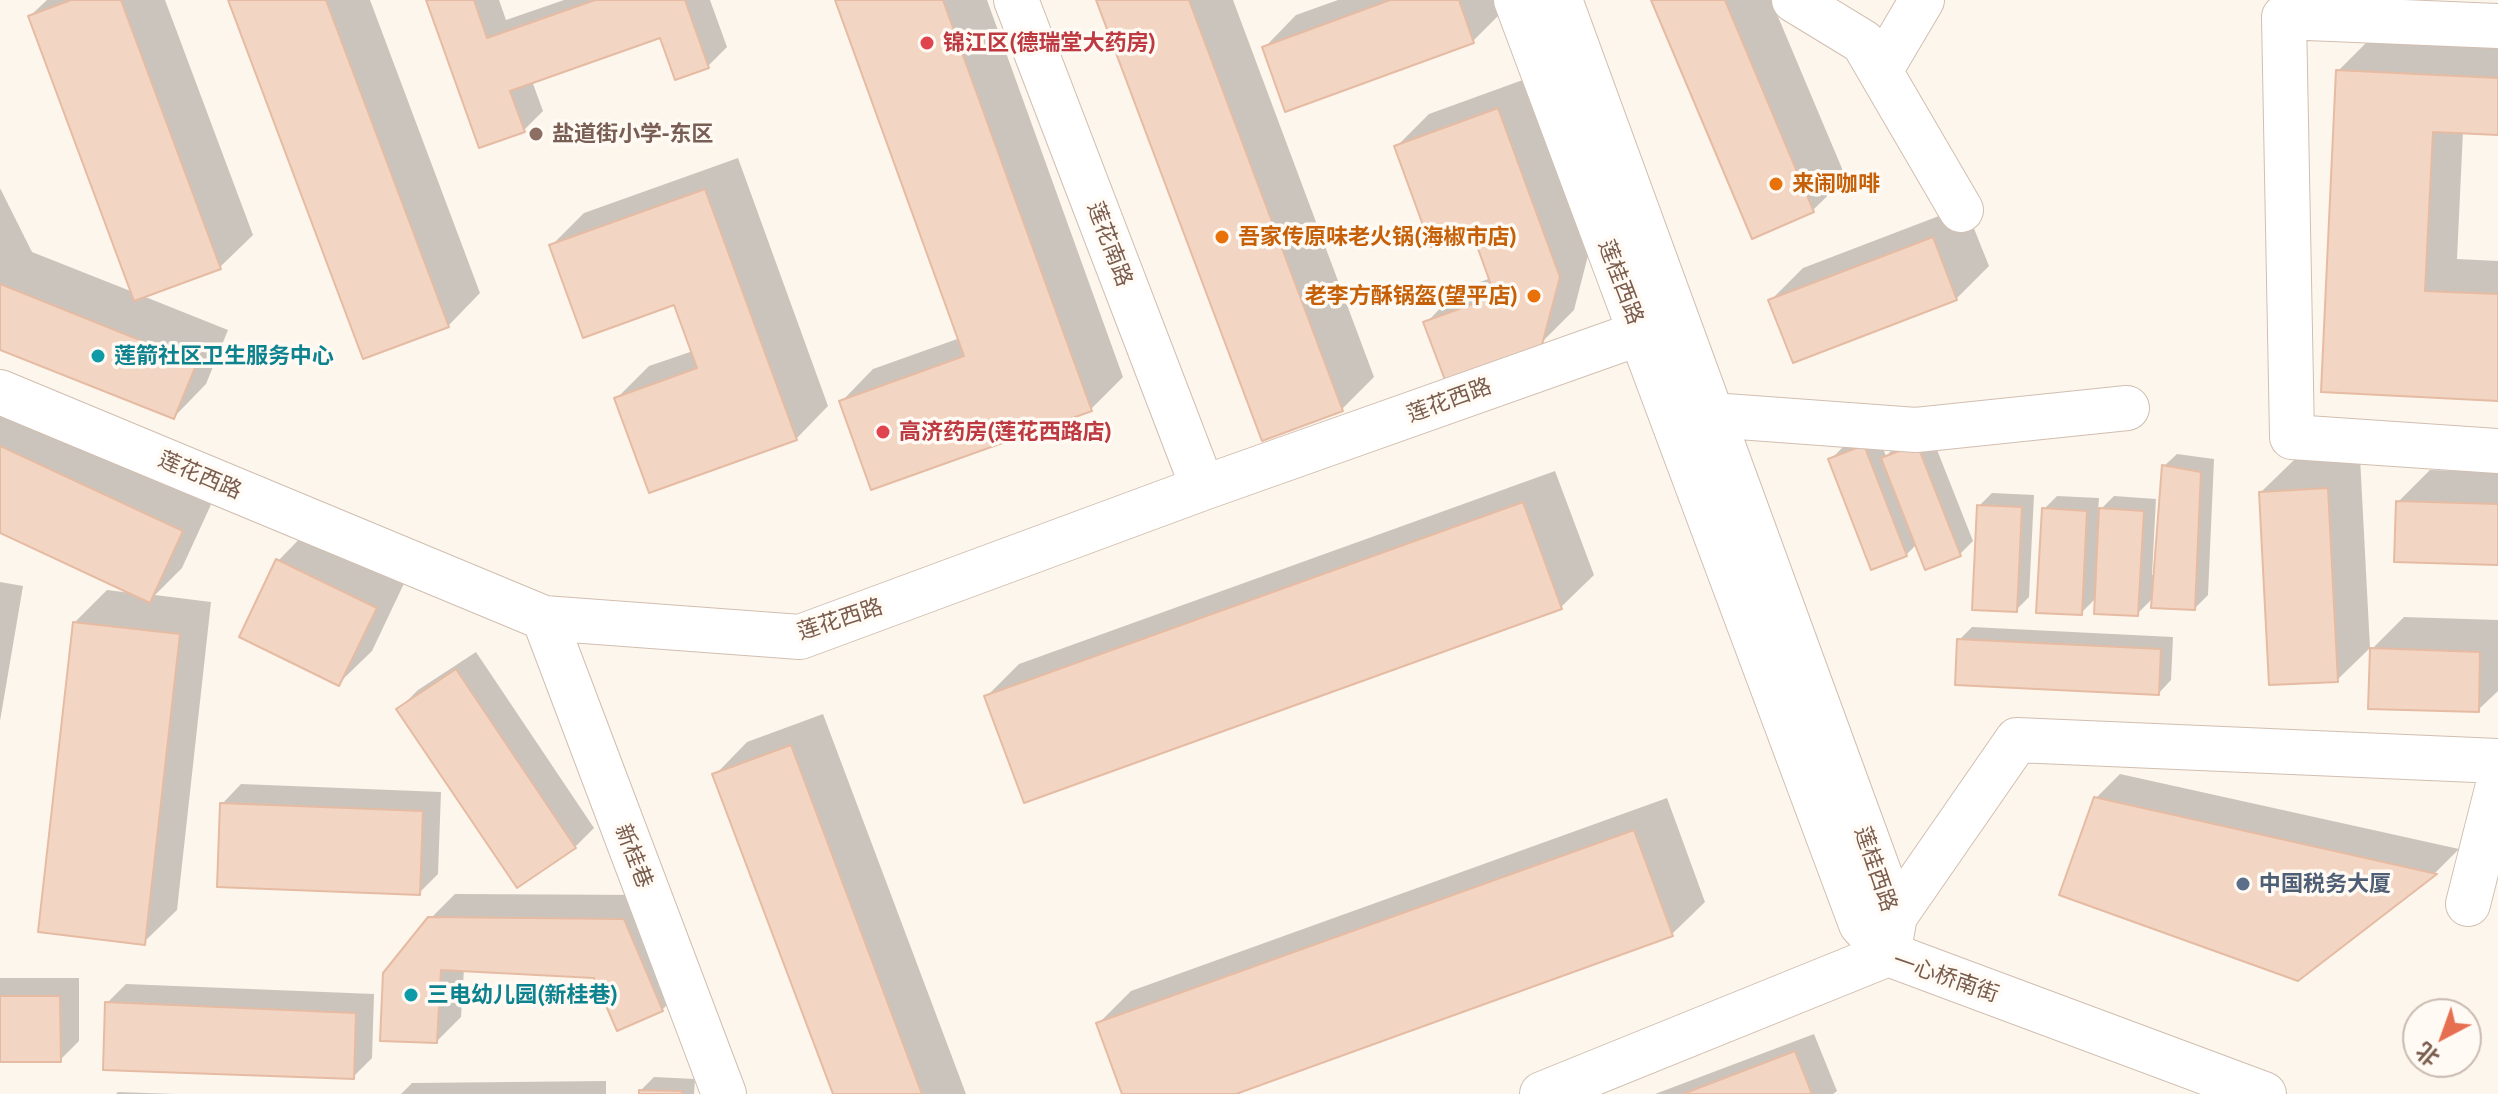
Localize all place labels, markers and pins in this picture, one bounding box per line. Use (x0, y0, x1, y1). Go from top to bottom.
place label: 锦江区(德瑞堂大药房) (943, 30, 1156, 56)
marker: 锦江区(德瑞堂大药房) (918, 34, 936, 52)
place label: 盐道街小学-东区 (552, 121, 713, 147)
marker: 盐道街小学-东区 (527, 125, 545, 143)
place label: 来闹咖啡 (1792, 171, 1880, 197)
marker: 来闹咖啡 (1767, 175, 1785, 193)
place label: 吾家传原味老火锅(海椒市店) (1238, 224, 1517, 250)
marker: 吾家传原味老火锅(海椒市店) (1213, 228, 1231, 246)
place label: 老李方酥锅盔(望平店) (1305, 283, 1518, 309)
marker: 老李方酥锅盔(望平店) (1525, 287, 1543, 305)
place label: 莲箭社区卫生服务中心 (114, 343, 334, 369)
marker: 莲箭社区卫生服务中心 (89, 347, 107, 365)
place label: 高济药房(莲花西路店) (899, 419, 1112, 445)
marker: 高济药房(莲花西路店) (874, 423, 892, 441)
place label: 中国税务大厦 (2259, 871, 2391, 897)
marker: 中国税务大厦 (2234, 875, 2252, 893)
place label: 三电幼儿园(新桂巷) (427, 982, 618, 1008)
marker: 三电幼儿园(新桂巷) (402, 986, 420, 1004)

